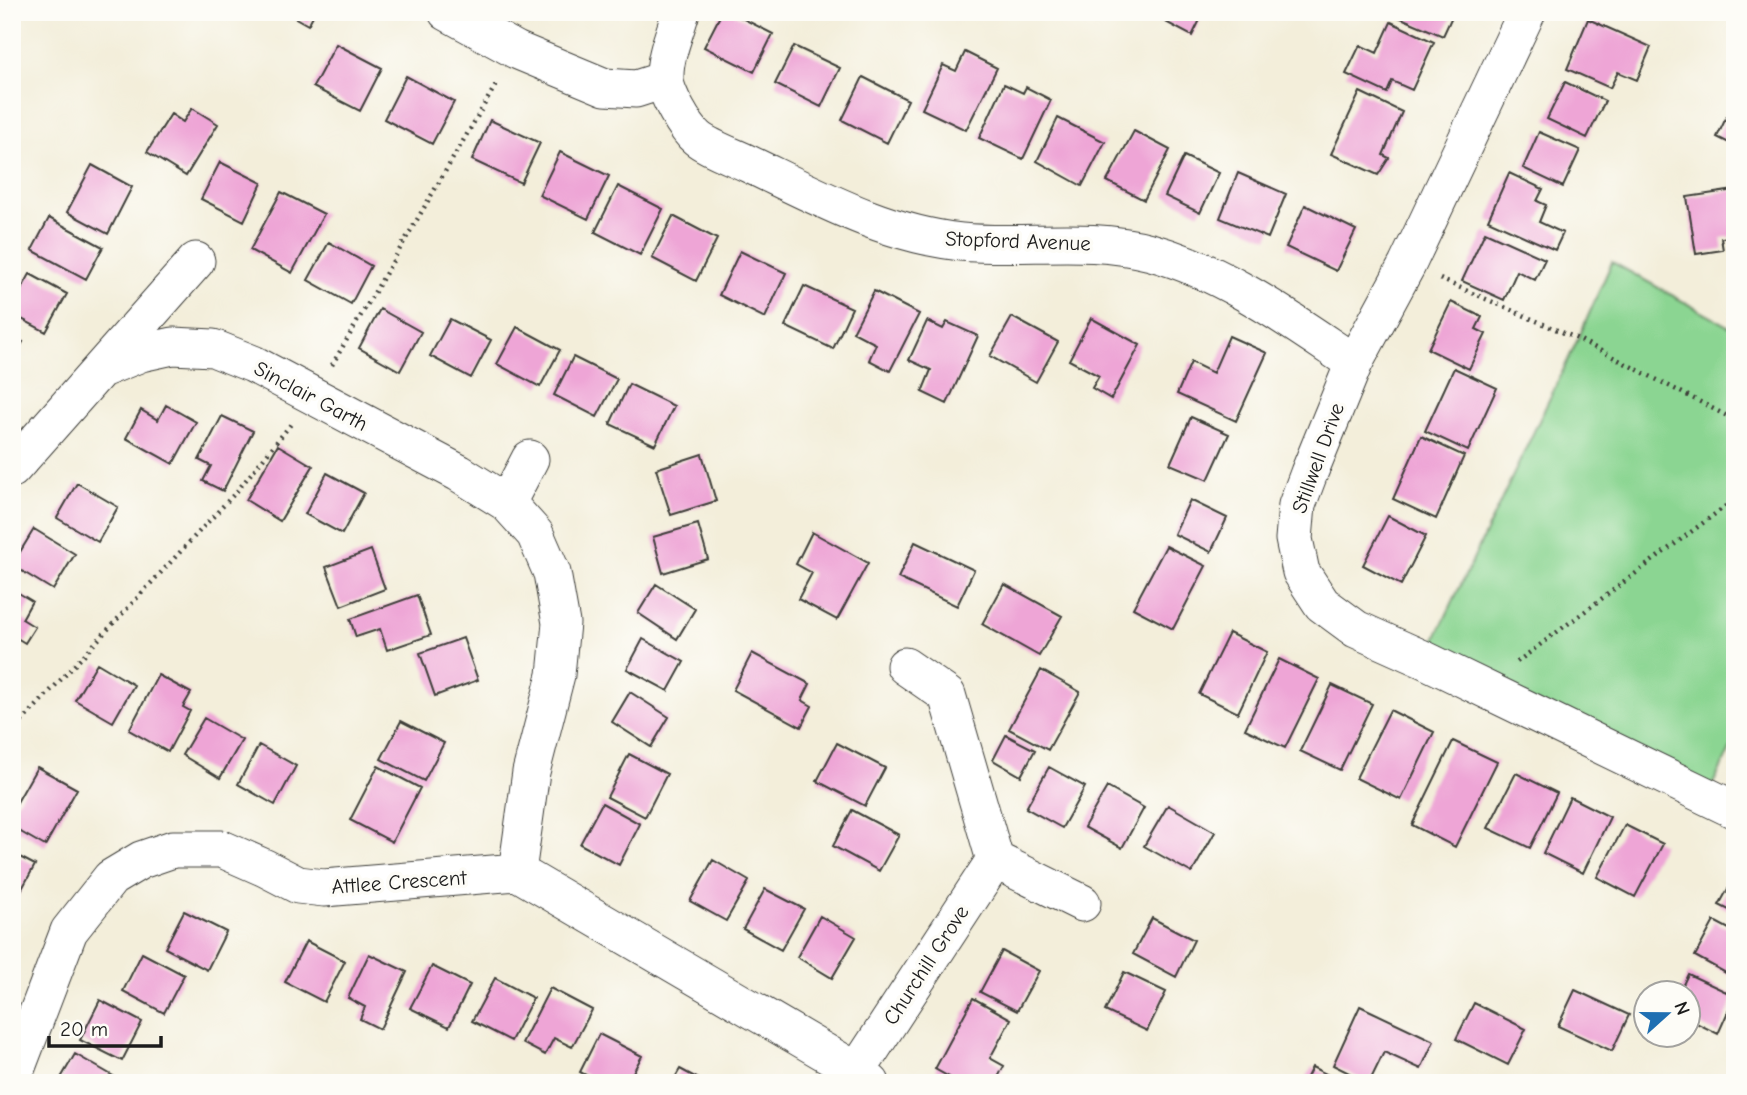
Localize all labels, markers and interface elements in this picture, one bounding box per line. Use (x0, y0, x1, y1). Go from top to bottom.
street label: Stopford Avenue (945, 226, 1091, 256)
street label: Sinclair Garth (250, 356, 372, 436)
street label: Stillwell Drive (1287, 400, 1349, 516)
street label: Attlee Crescent (331, 865, 468, 899)
street label: Churchill Grove (878, 901, 974, 1029)
north arrow (1632, 979, 1702, 1050)
text: N (1669, 999, 1694, 1018)
scale bar (49, 1004, 161, 1048)
text: 20 m (60, 1017, 108, 1041)

